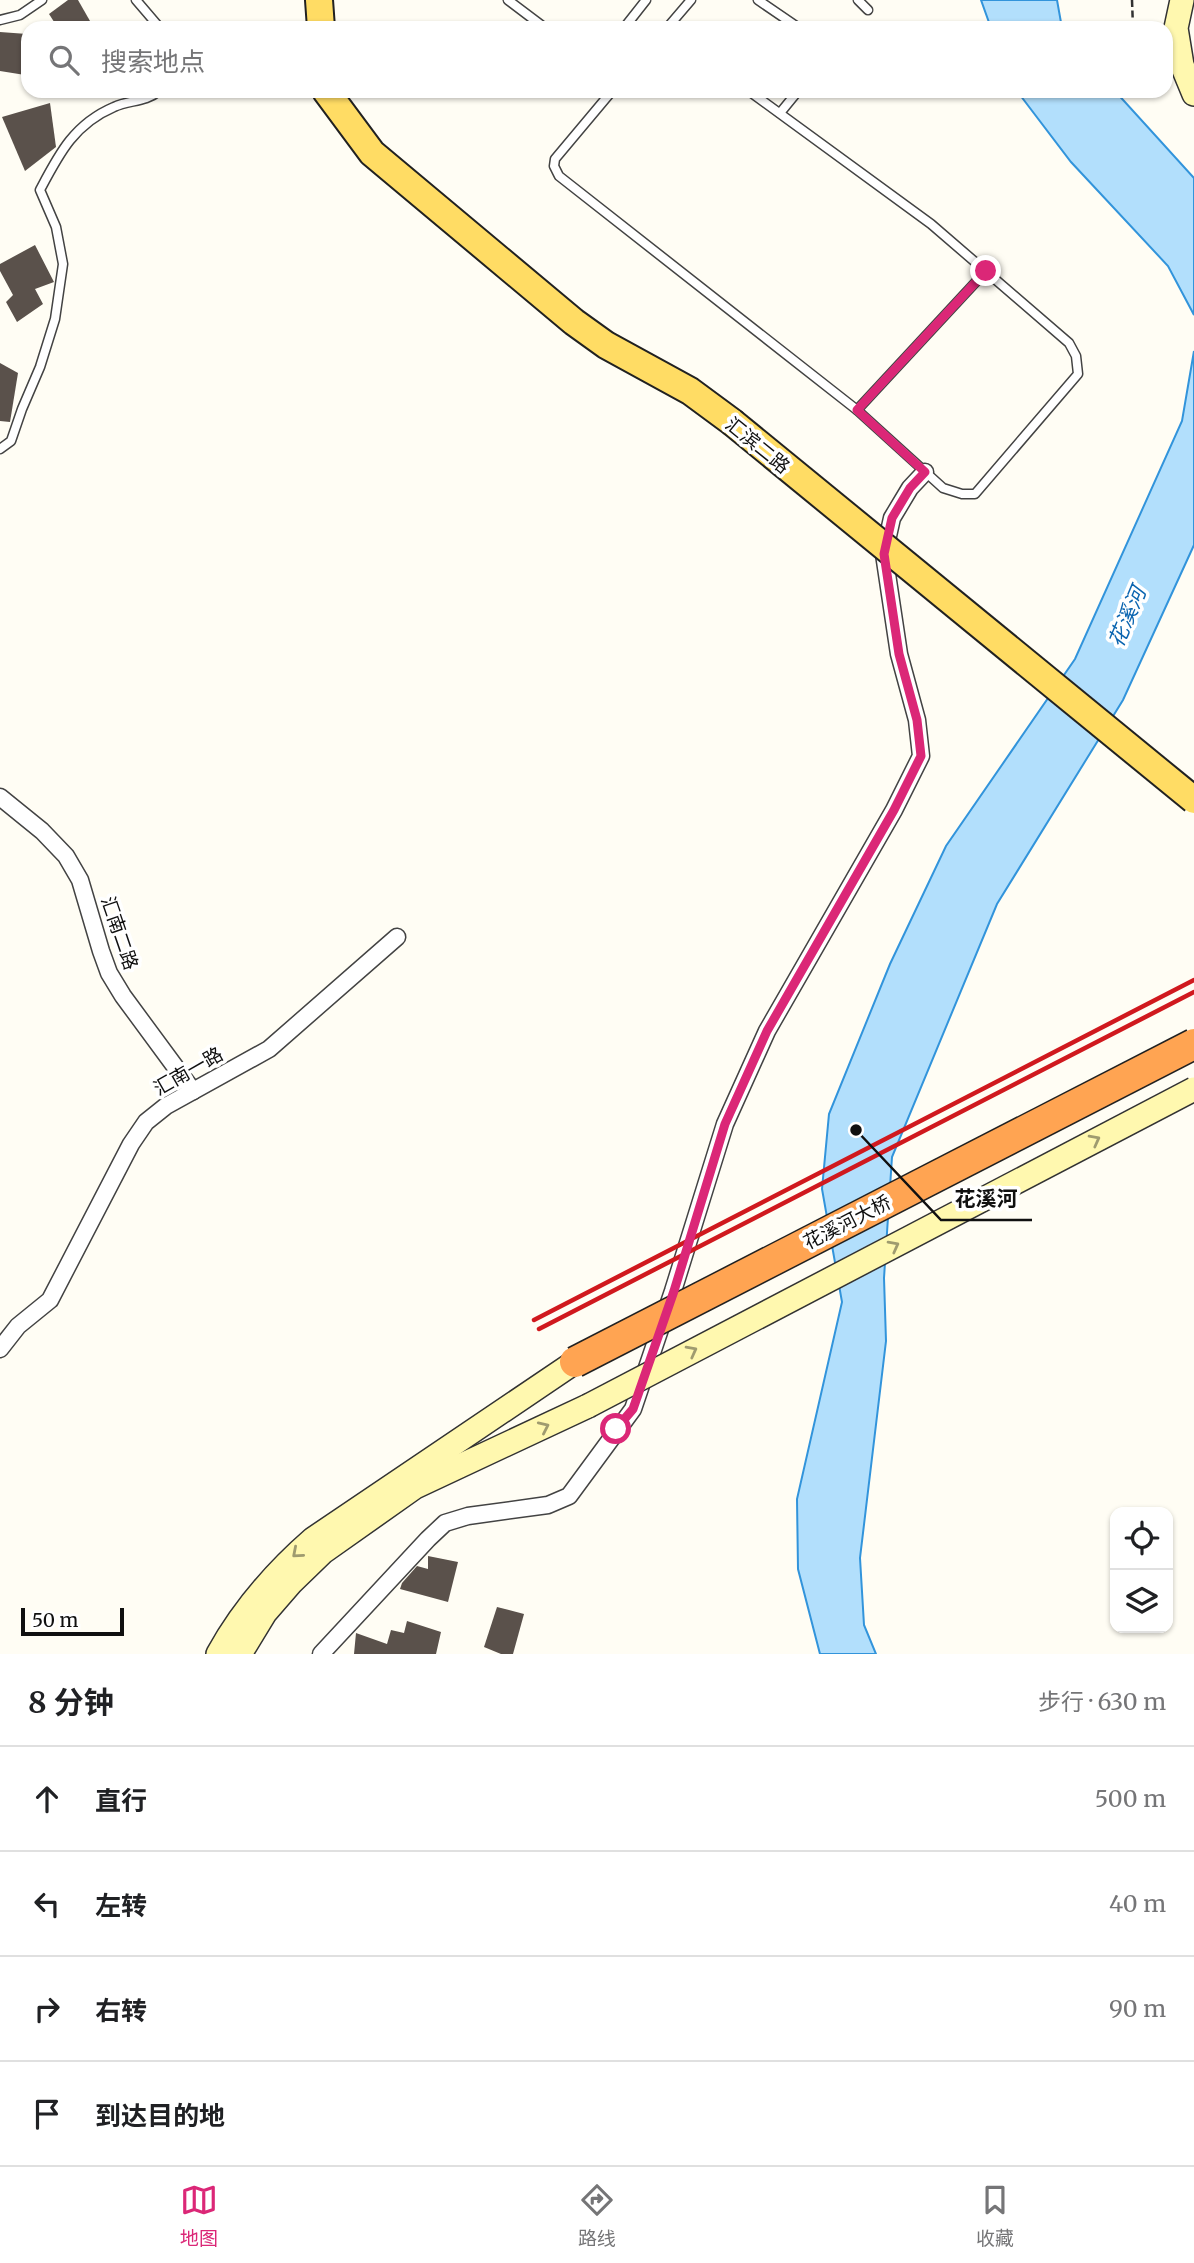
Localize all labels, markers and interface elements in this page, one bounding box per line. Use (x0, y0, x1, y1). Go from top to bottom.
search box (21, 21, 1173, 98)
icon: search (45, 41, 83, 79)
text: 搜索地点 (101, 45, 205, 78)
route end (970, 255, 1001, 286)
street label: 汇滨二路 (721, 412, 795, 478)
water label: 花溪河 (1102, 579, 1153, 651)
street label: 汇南二路 (96, 893, 144, 973)
street label: 汇南一路 (149, 1042, 227, 1100)
one-way arrow (1088, 1135, 1100, 1149)
callout: 花溪河 (941, 1178, 1032, 1220)
text: 花溪河 (955, 1185, 1018, 1212)
street label: 花溪河大桥 (799, 1190, 895, 1254)
one-way arrow (887, 1241, 899, 1254)
one-way arrow (685, 1346, 697, 1360)
route start (600, 1413, 631, 1444)
one-way arrow (537, 1421, 549, 1435)
map controls (1110, 1507, 1173, 1633)
button: locate (1110, 1507, 1173, 1570)
one-way arrow (292, 1545, 305, 1557)
button: layers (1110, 1570, 1173, 1633)
scale bar (21, 1605, 124, 1637)
text: 50 m (32, 1608, 78, 1632)
text: 8 分钟 (28, 1683, 114, 1721)
text: 步行 · 630 m (1038, 1687, 1166, 1716)
icon: ahead (28, 1780, 66, 1818)
text: 直行 (95, 1784, 147, 1817)
text: 500 m (1095, 1784, 1166, 1813)
icon: left (28, 1885, 66, 1923)
text: 左转 (95, 1889, 147, 1922)
text: 40 m (1109, 1889, 1166, 1918)
icon: right (28, 1990, 66, 2028)
text: 右转 (95, 1994, 147, 2027)
text: 90 m (1109, 1994, 1166, 2023)
icon: arrive (28, 2095, 66, 2133)
text: 到达目的地 (95, 2099, 225, 2132)
tab: 地图 (180, 2181, 218, 2250)
tab: 路线 (578, 2181, 616, 2250)
tab: 收藏 (976, 2181, 1014, 2250)

